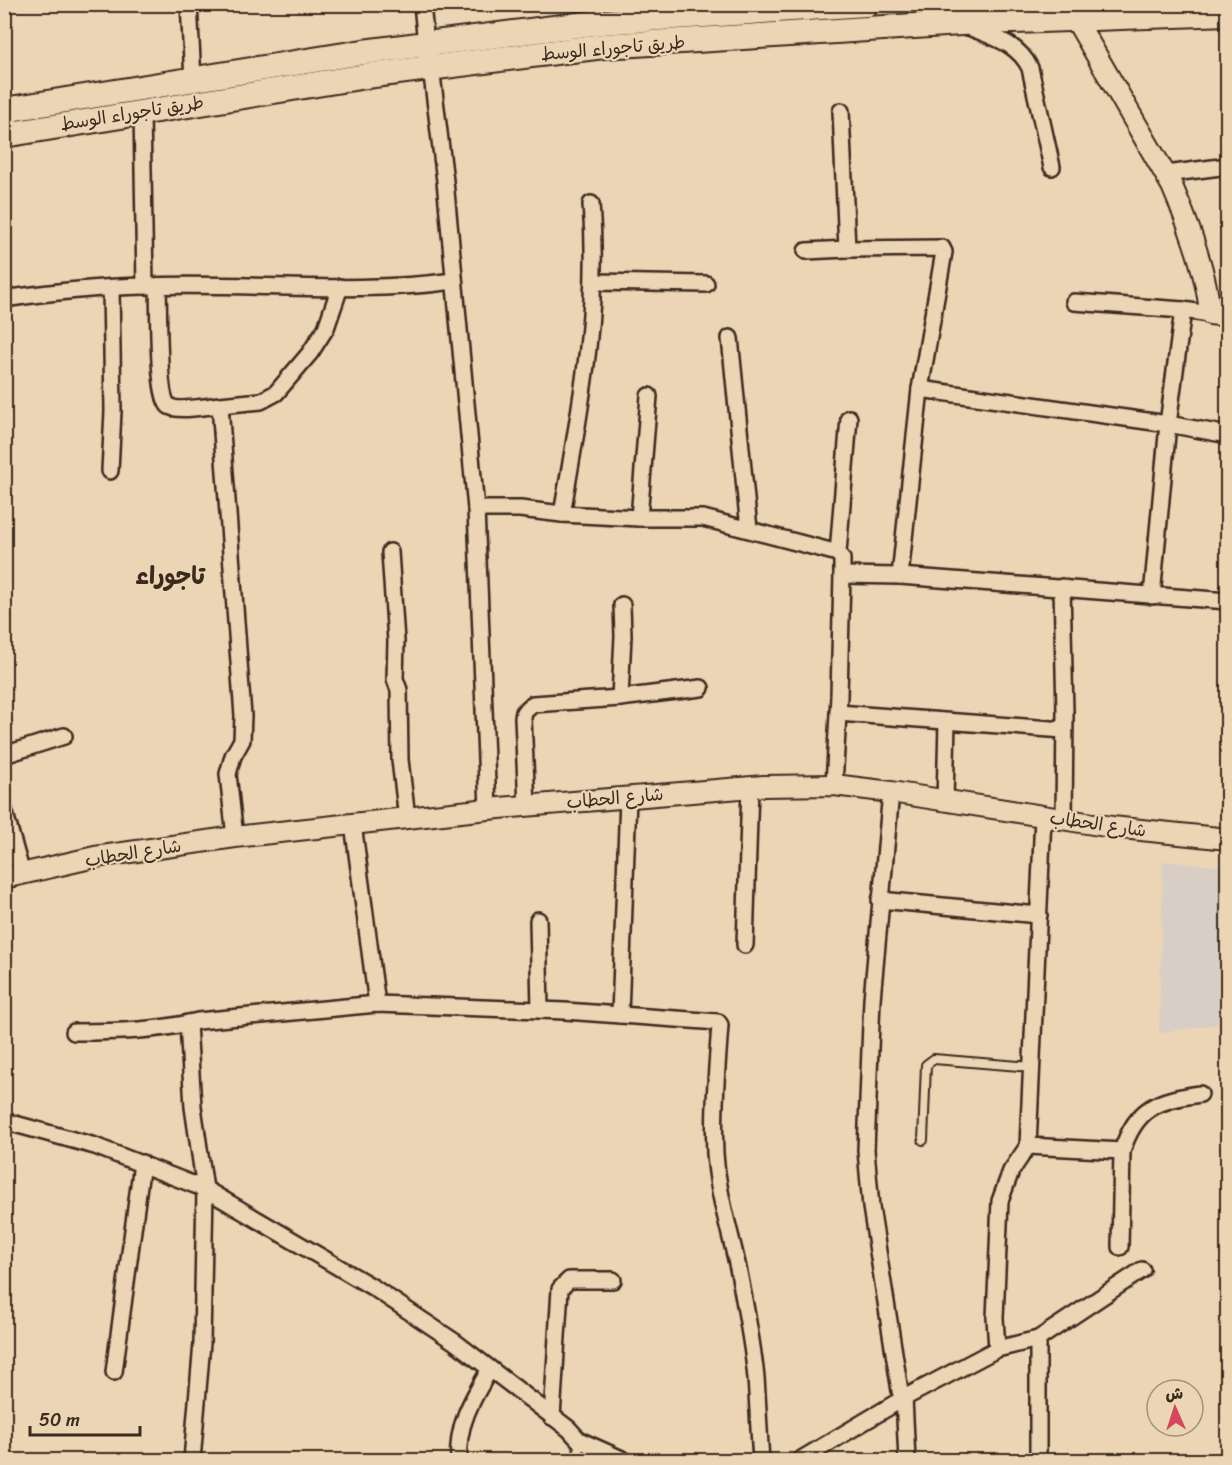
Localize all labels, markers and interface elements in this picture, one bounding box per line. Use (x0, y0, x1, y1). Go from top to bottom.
street label: طريق تاجوراء الوسط (539, 26, 687, 70)
street label: طريق تاجوراء الوسط (58, 86, 206, 140)
district label: تاجوراء (135, 555, 206, 597)
street label: شارع الحطاب (565, 778, 665, 818)
street label: شارع الحطاب (1048, 801, 1148, 847)
street label: شارع الحطاب (82, 830, 184, 876)
north arrow (1145, 1378, 1205, 1438)
text: ش (1165, 1379, 1184, 1408)
scale bar (30, 1399, 140, 1437)
text: 50 m (39, 1404, 80, 1436)

